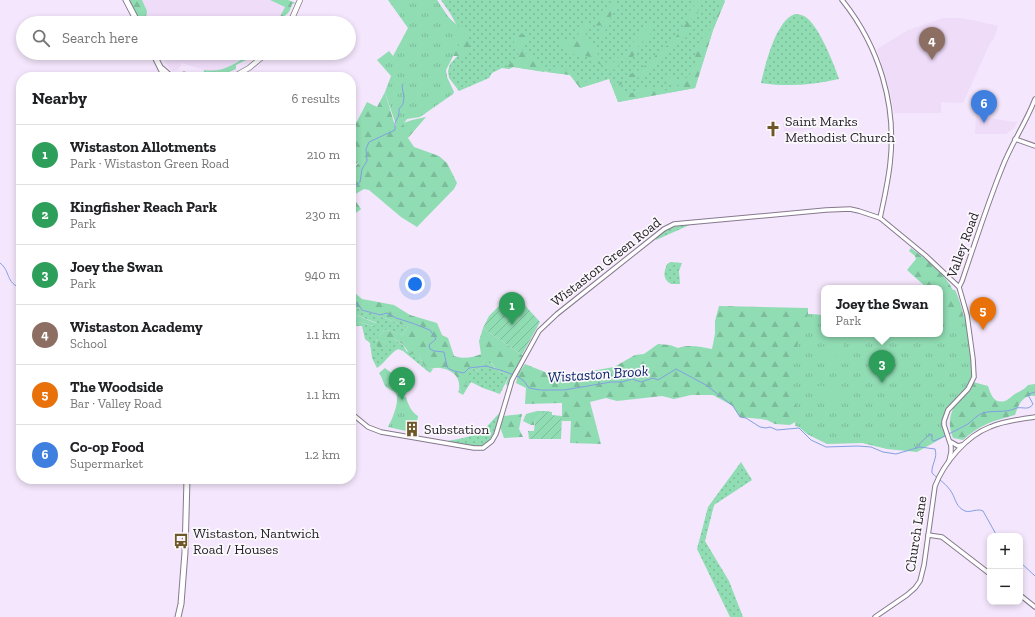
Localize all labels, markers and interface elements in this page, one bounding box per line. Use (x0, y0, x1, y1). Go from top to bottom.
search box (16, 16, 356, 60)
icon: search (30, 27, 52, 49)
pin: 4 (919, 27, 945, 60)
text: Search here (62, 29, 138, 47)
text: Nearby (32, 88, 87, 108)
pin: 6 (971, 90, 997, 123)
text: 6 results (292, 91, 340, 106)
place label: Saint Marks Methodist Church (785, 113, 895, 146)
church icon: Saint Marks Methodist Church (764, 120, 782, 138)
text: Wistaston Allotments (70, 138, 216, 156)
text: 1 (42, 147, 48, 162)
text: 210 m (307, 147, 340, 162)
text: Park · Wistaston Green Road (70, 156, 229, 171)
text: Kingfisher Reach Park (70, 198, 217, 216)
text: 2 (42, 207, 48, 222)
text: 230 m (305, 207, 340, 222)
street label: Valley Road (943, 209, 983, 281)
street label: Wistaston Green Road (548, 214, 664, 310)
text: Park (70, 216, 96, 231)
text: Joey the Swan (70, 258, 163, 276)
text: 3 (42, 267, 48, 282)
text: 940 m (304, 267, 340, 282)
your location (405, 274, 425, 294)
text: Park (70, 276, 96, 291)
popup (821, 285, 943, 337)
pin: 1 (499, 292, 525, 325)
text: Joey the Swan (836, 295, 929, 313)
pin: 5 (970, 297, 996, 330)
text: Park (836, 313, 861, 328)
text: Wistaston Academy (70, 318, 203, 336)
text: 4 (41, 327, 49, 342)
text: 1.1 km (306, 327, 340, 342)
text: School (70, 336, 107, 351)
pin: 3 (869, 350, 895, 383)
water label: Wistaston Brook (547, 361, 649, 386)
pin: 2 (389, 367, 415, 400)
text: The Woodside (70, 378, 163, 396)
text: 5 (42, 387, 48, 402)
text: 1.1 km (306, 387, 340, 402)
text: Bar · Valley Road (70, 396, 162, 411)
building icon: Substation (403, 420, 421, 438)
place label: Substation (424, 421, 489, 438)
text: Co-op Food (70, 438, 144, 456)
text: 6 (42, 447, 48, 462)
text: 1.2 km (305, 447, 340, 462)
text: Supermarket (70, 456, 143, 471)
street label: Church Lane (902, 494, 930, 573)
place label: Wistaston, Nantwich Road / Houses (193, 525, 319, 558)
bus stop icon: Wistaston, Nantwich Road / Houses (172, 532, 190, 550)
map controls (987, 533, 1023, 605)
button: + (987, 533, 1023, 569)
button: − (987, 569, 1023, 605)

